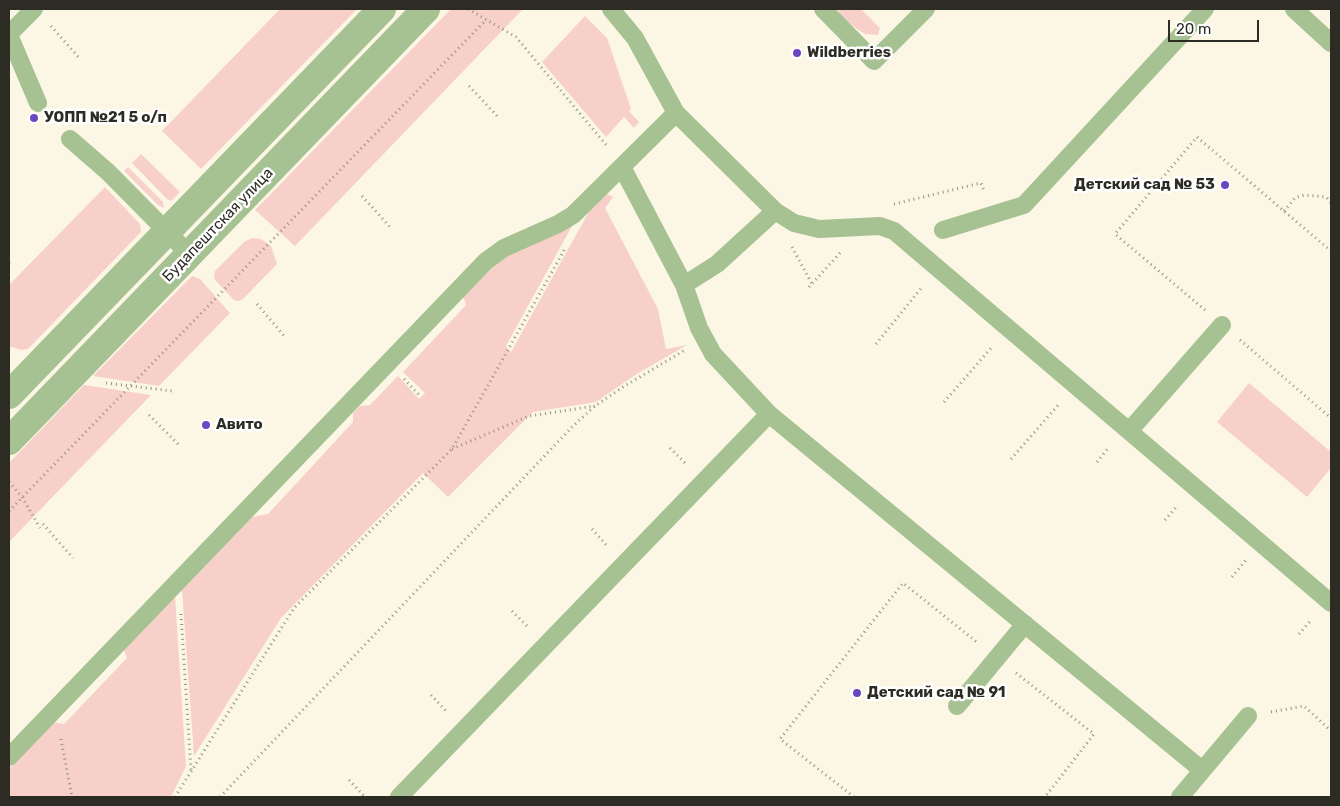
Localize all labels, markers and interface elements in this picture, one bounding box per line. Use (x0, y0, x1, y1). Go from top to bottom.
scale bar (1170, 10, 1261, 42)
text: 20 m (1176, 20, 1211, 38)
place label: Wildberries (807, 44, 891, 62)
marker: Wildberries (791, 47, 803, 59)
place label: УОПП №21 5 о/п (44, 109, 167, 127)
marker: УОПП №21 5 о/п (28, 112, 40, 124)
street label: Будапештская улица (159, 164, 277, 286)
place label: Детский сад № 53 (1074, 176, 1215, 194)
marker: Детский сад № 53 (1219, 179, 1231, 191)
place label: Авито (216, 416, 263, 434)
marker: Авито (200, 419, 212, 431)
place label: Детский сад № 91 (867, 684, 1005, 702)
marker: Детский сад № 91 (851, 687, 863, 699)

